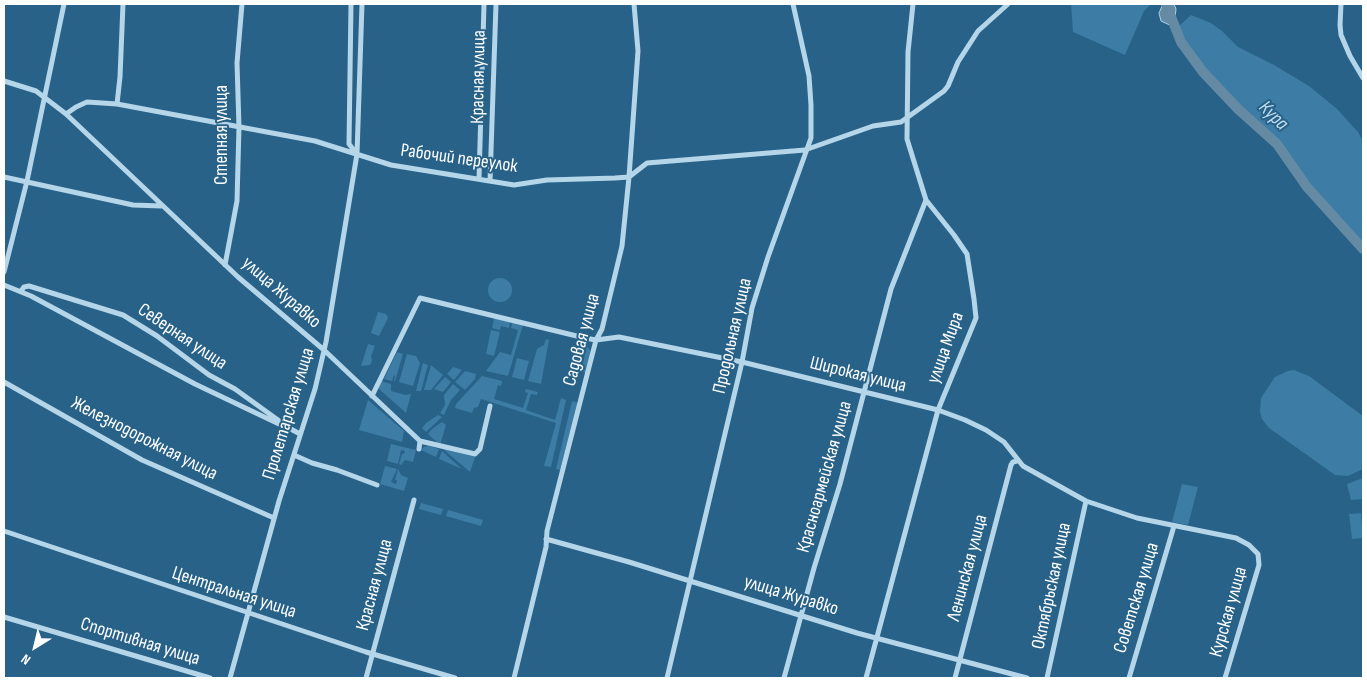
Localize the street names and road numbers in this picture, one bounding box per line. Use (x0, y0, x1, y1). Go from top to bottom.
street label: Красная улица (467, 30, 491, 124)
street label: Степная улица (211, 85, 233, 185)
street label: Рабочий переулок (399, 140, 519, 178)
street label: улица Журавко (237, 252, 325, 334)
street label: Продольная улица (709, 276, 757, 396)
street label: Садовая улица (559, 291, 605, 389)
street label: Северная улица (133, 299, 231, 375)
street label: улица Мира (923, 309, 969, 387)
street label: Пролетарская улица (258, 345, 320, 483)
street label: Широкая улица (807, 352, 909, 398)
street label: Железнодорожная улица (67, 392, 221, 486)
street label: Красноармейская улица (792, 399, 858, 555)
street label: Ленинская улица (943, 512, 993, 624)
street label: Октябрьская улица (1027, 521, 1077, 651)
street label: Красная улица (352, 537, 398, 633)
street label: Советская улица (1109, 540, 1165, 656)
street label: Центральная улица (169, 562, 299, 624)
street label: Курская улица (1205, 564, 1253, 660)
street label: улица Журавко (741, 571, 841, 621)
street label: Спортивная улица (77, 613, 203, 671)

